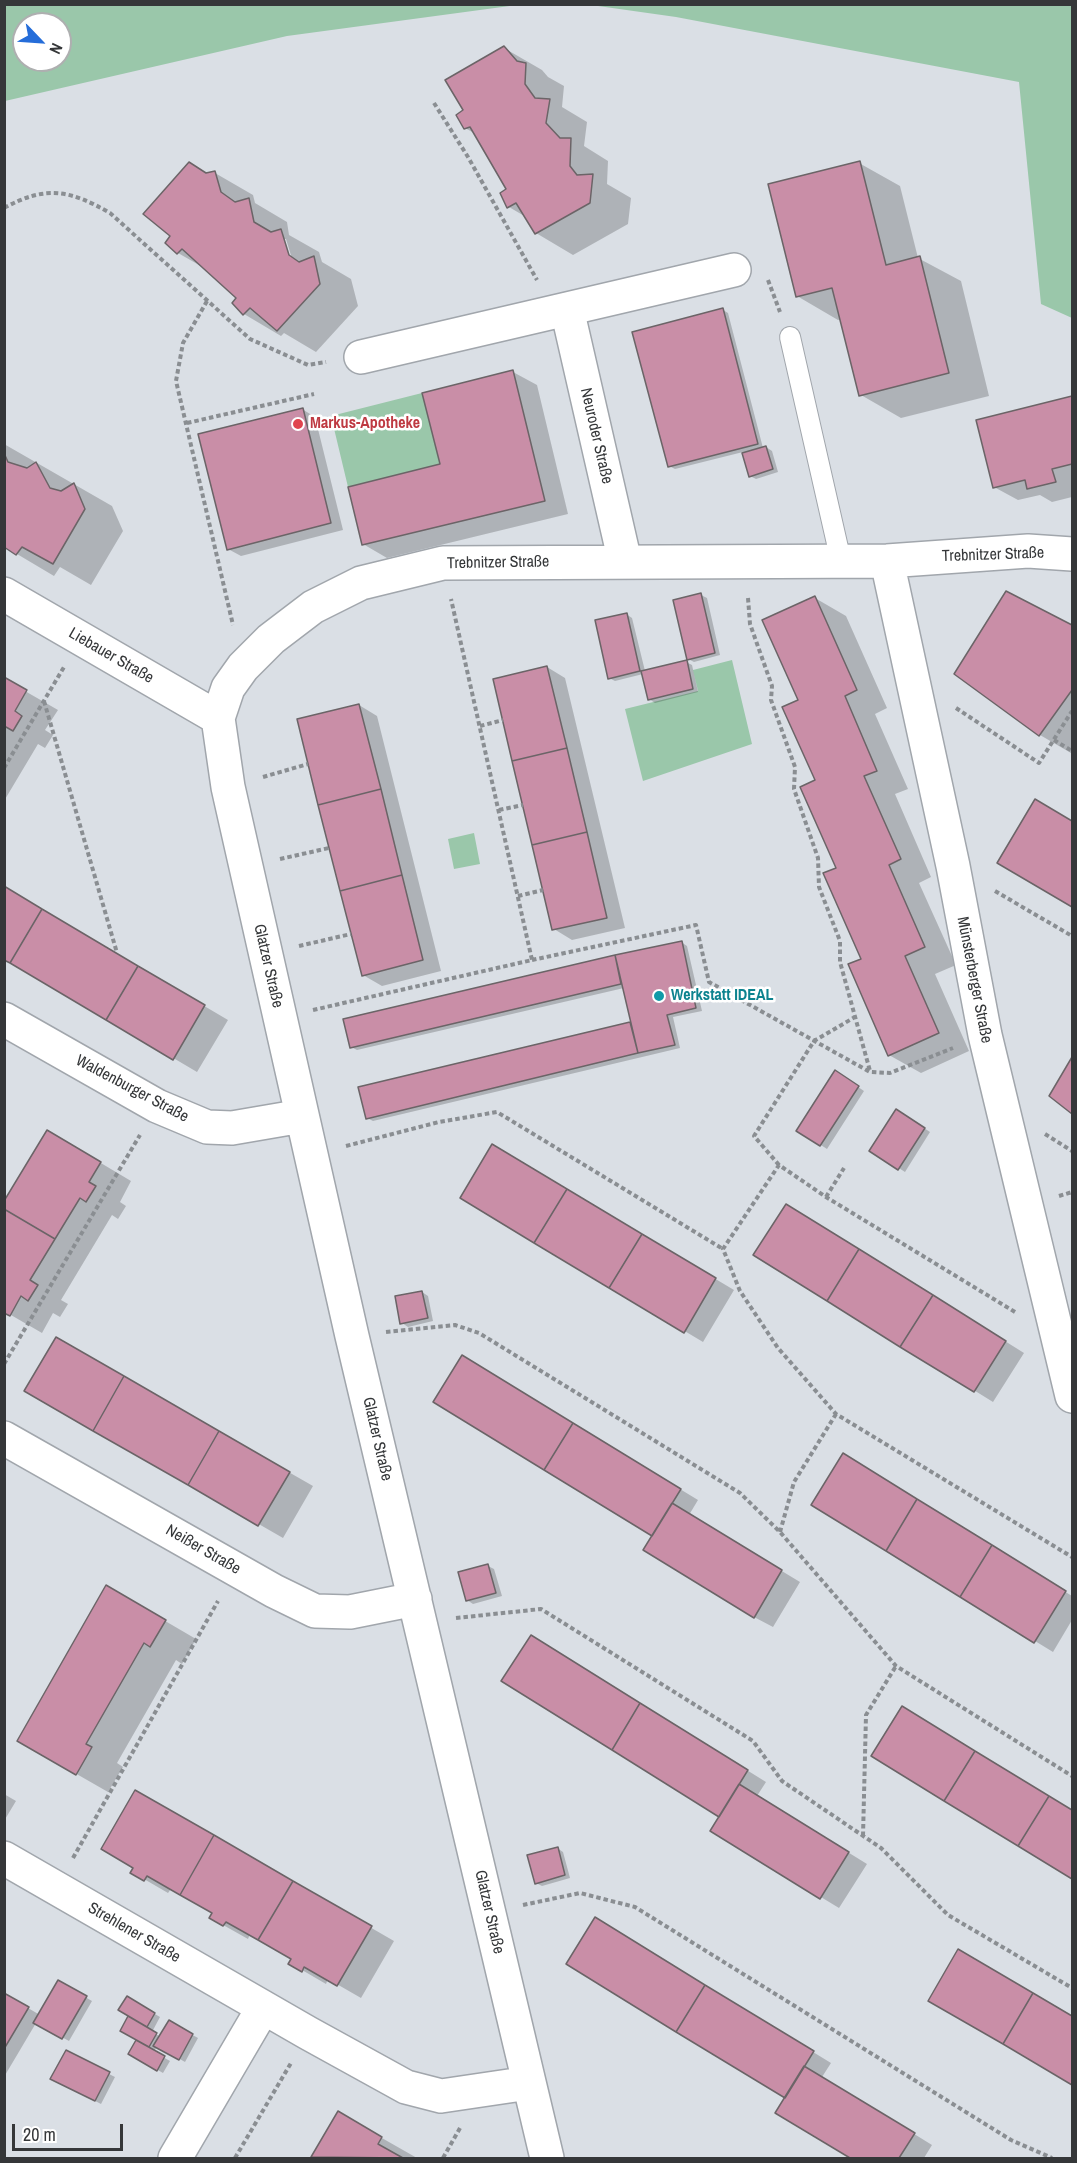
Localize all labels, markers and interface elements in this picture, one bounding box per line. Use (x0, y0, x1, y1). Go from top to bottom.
north arrow (12, 12, 72, 72)
text: N (45, 40, 68, 58)
street label: Neuroder Straße (576, 386, 616, 486)
place label: Markus-Apotheke (310, 414, 420, 434)
marker: Markus-Apotheke (291, 417, 305, 431)
street label: Trebnitzer Straße (942, 544, 1044, 566)
street label: Trebnitzer Straße (447, 553, 549, 573)
street label: Liebauer Straße (65, 624, 157, 688)
street label: Münsterberger Straße (952, 915, 996, 1045)
street label: Glatzer Straße (249, 922, 287, 1010)
place label: Werkstatt IDEAL (671, 986, 774, 1006)
marker: Werkstatt IDEAL (652, 989, 666, 1003)
street label: Waldenburger Straße (72, 1051, 192, 1127)
street label: Glatzer Straße (358, 1395, 396, 1483)
street label: Neißer Straße (162, 1521, 244, 1579)
street label: Glatzer Straße (470, 1868, 508, 1956)
street label: Strehlener Straße (84, 1899, 184, 1967)
scale bar (15, 2112, 126, 2150)
text: 20 m (23, 2122, 56, 2147)

